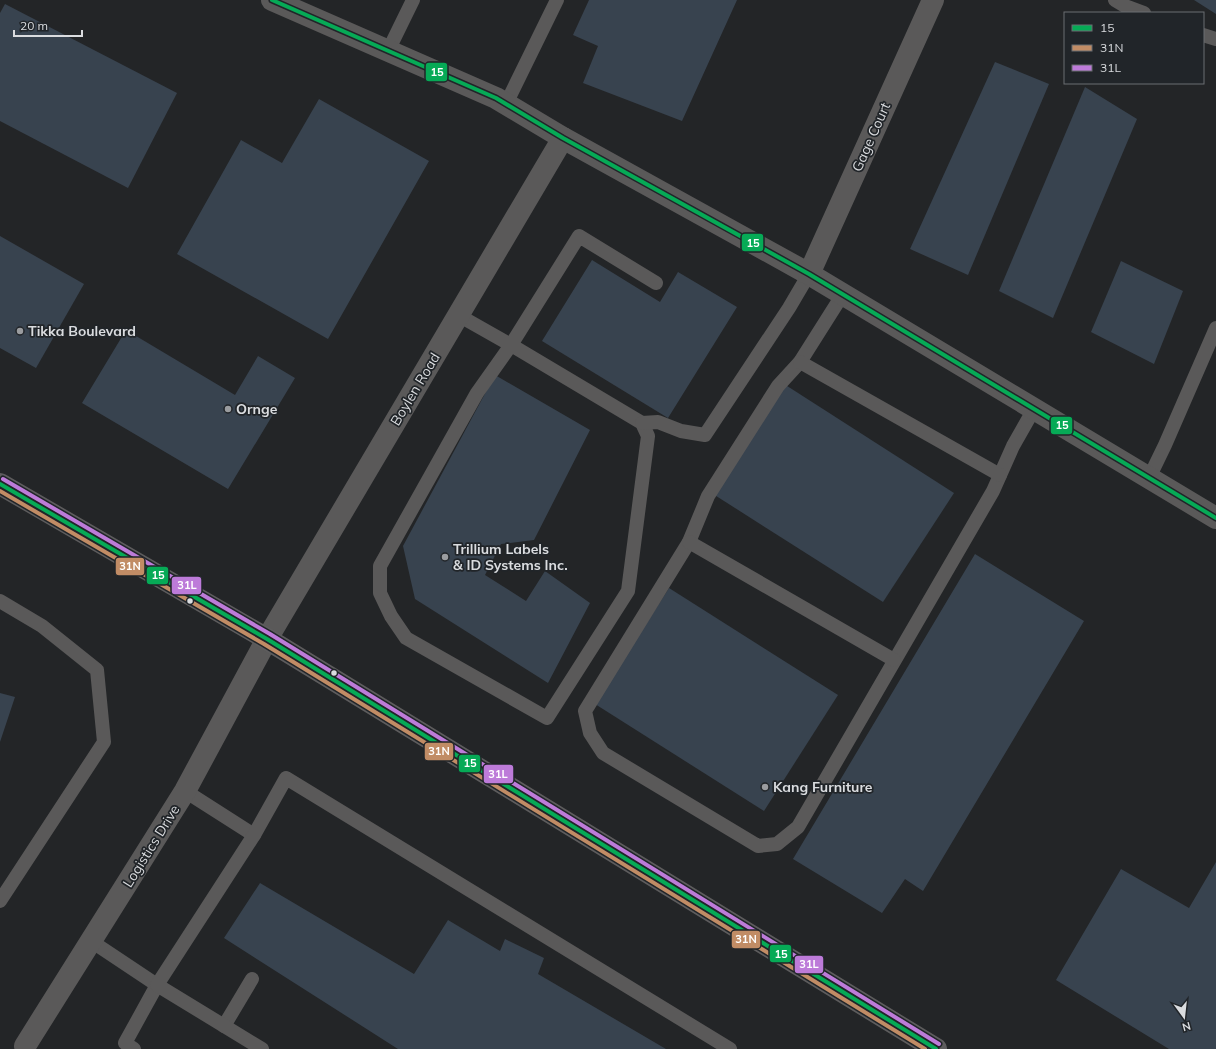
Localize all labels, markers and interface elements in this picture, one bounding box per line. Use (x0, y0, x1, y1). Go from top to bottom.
scale bar (14, 12, 82, 38)
legend (1064, 12, 1204, 84)
text: 20 m (20, 18, 48, 33)
text: 15 (1100, 20, 1114, 35)
text: 31N (1100, 40, 1123, 55)
text: 31L (1100, 60, 1121, 75)
line badge: 15 (425, 62, 448, 82)
text: 15 (430, 65, 444, 79)
street label: Gage Court (848, 100, 894, 174)
line badge: 15 (741, 233, 764, 252)
text: 15 (746, 236, 760, 250)
place label: Tikka Boulevard (28, 322, 136, 340)
marker: Tikka Boulevard (15, 326, 25, 336)
street label: Boylen Road (386, 349, 444, 429)
place label: Ornge (236, 400, 278, 418)
marker: Ornge (223, 404, 233, 414)
line badge: 15 (1050, 416, 1073, 435)
text: 15 (1055, 418, 1069, 432)
place label: Trillium Labels & ID Systems Inc. (453, 540, 568, 574)
marker: Trillium Labels & ID Systems Inc. (440, 552, 450, 562)
line badge: 31N (115, 557, 145, 576)
text: 31N (119, 559, 141, 573)
line badge: 15 (146, 566, 169, 585)
text: 15 (151, 568, 165, 582)
line badge: 31L (171, 576, 202, 595)
text: 31L (177, 578, 197, 592)
unlabelled marker (185, 596, 195, 606)
unlabelled marker (329, 668, 339, 678)
line badge: 31N (424, 742, 454, 761)
text: 31N (428, 744, 450, 758)
line badge: 15 (458, 754, 481, 773)
text: 15 (463, 756, 477, 770)
line badge: 31L (483, 764, 514, 784)
text: 31L (488, 767, 508, 781)
place label: Kang Furniture (773, 778, 873, 796)
marker: Kang Furniture (760, 782, 770, 792)
street label: Logistics Drive (119, 801, 183, 891)
line badge: 31N (731, 930, 761, 949)
text: 31N (735, 932, 757, 946)
line badge: 15 (769, 944, 792, 963)
text: 15 (774, 947, 788, 961)
line badge: 31L (794, 955, 824, 974)
text: 31L (799, 957, 819, 971)
north arrow (1164, 997, 1204, 1037)
text: N (1181, 1019, 1192, 1034)

